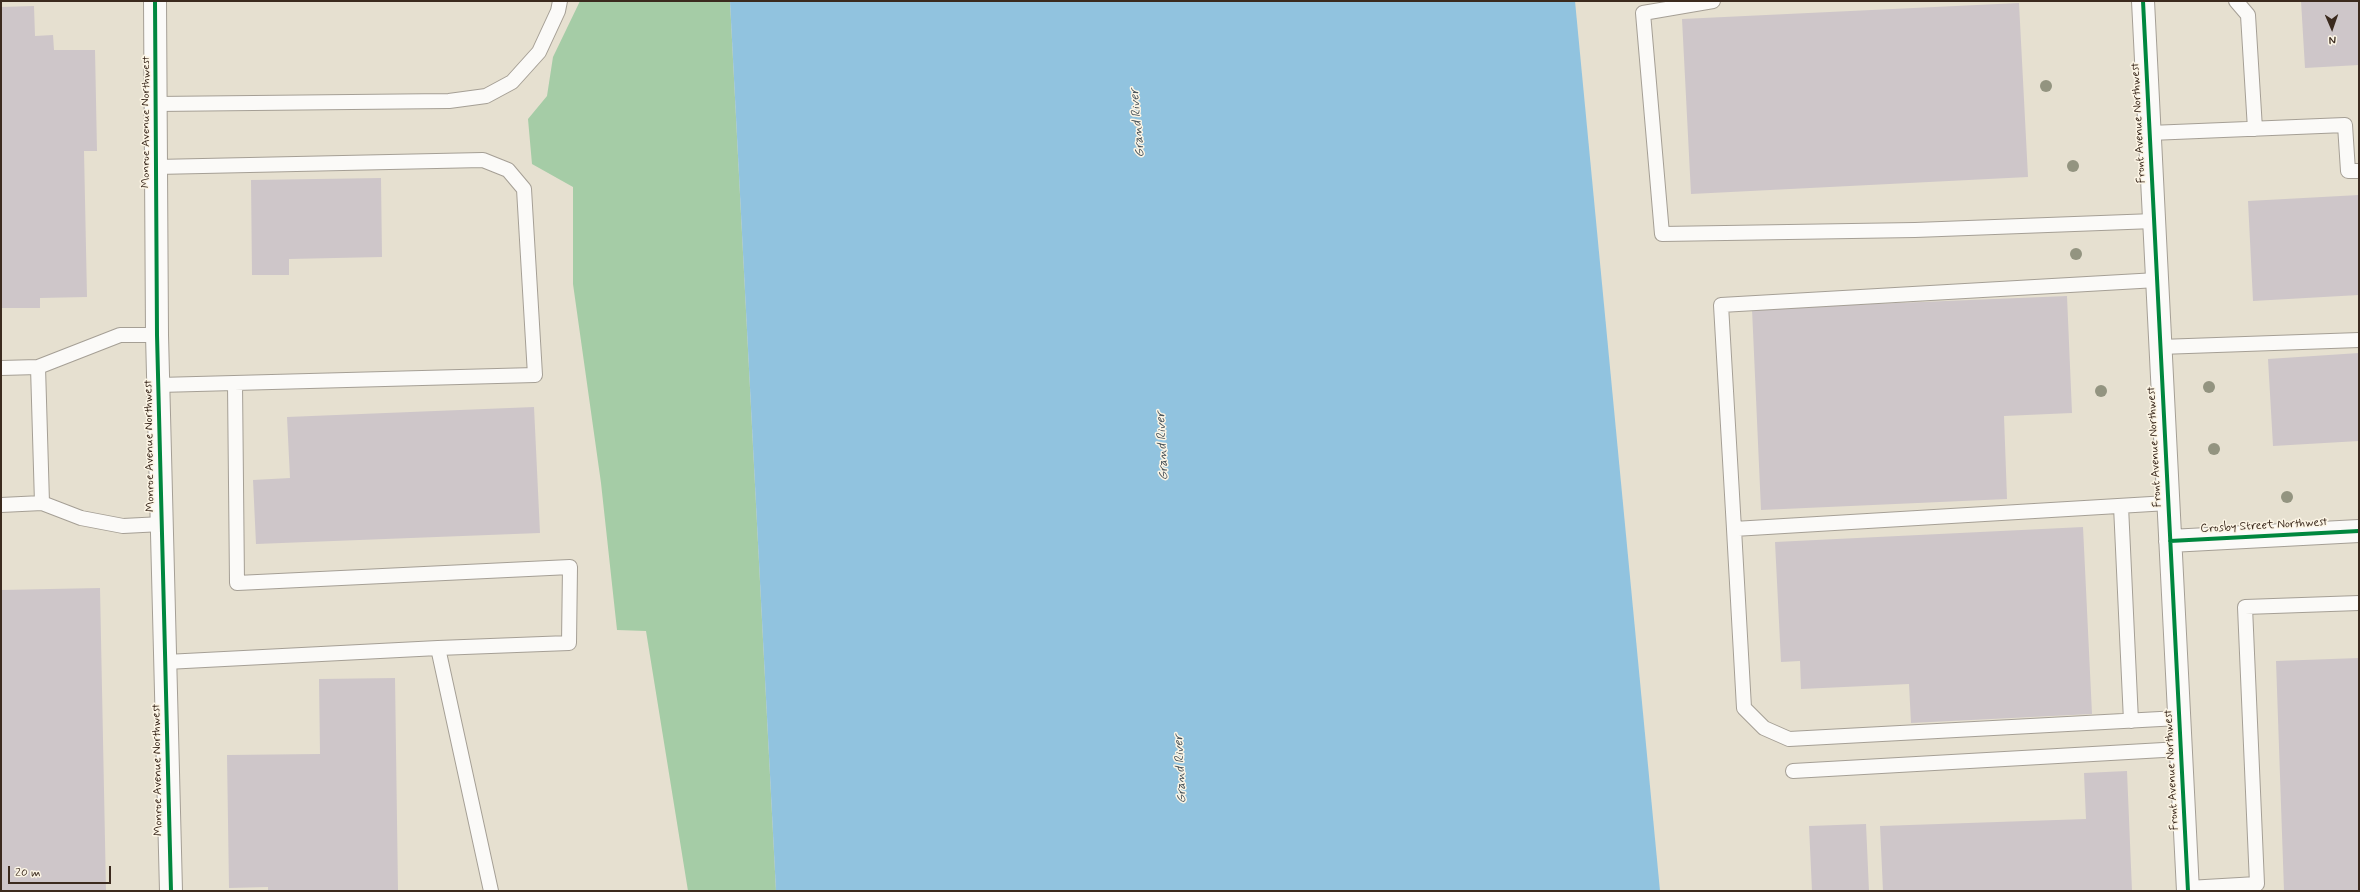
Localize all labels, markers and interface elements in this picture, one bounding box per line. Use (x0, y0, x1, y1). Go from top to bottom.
north arrow (2312, 8, 2352, 48)
text: N (2329, 33, 2336, 47)
street label: Monroe Avenue Northwest (139, 56, 153, 188)
street label: Front Avenue Northwest (2129, 62, 2149, 184)
water label: Grand River (1127, 88, 1149, 158)
street label: Monroe Avenue Northwest (142, 380, 158, 512)
street label: Front Avenue Northwest (2145, 386, 2165, 508)
water label: Grand River (1153, 411, 1173, 481)
street label: Crosby Street Northwest (2200, 515, 2328, 537)
street label: Monroe Avenue Northwest (150, 704, 166, 836)
street label: Front Avenue Northwest (2162, 709, 2182, 831)
water label: Grand River (1171, 734, 1191, 804)
scale bar (10, 858, 113, 884)
text: 20 m (15, 865, 41, 881)

